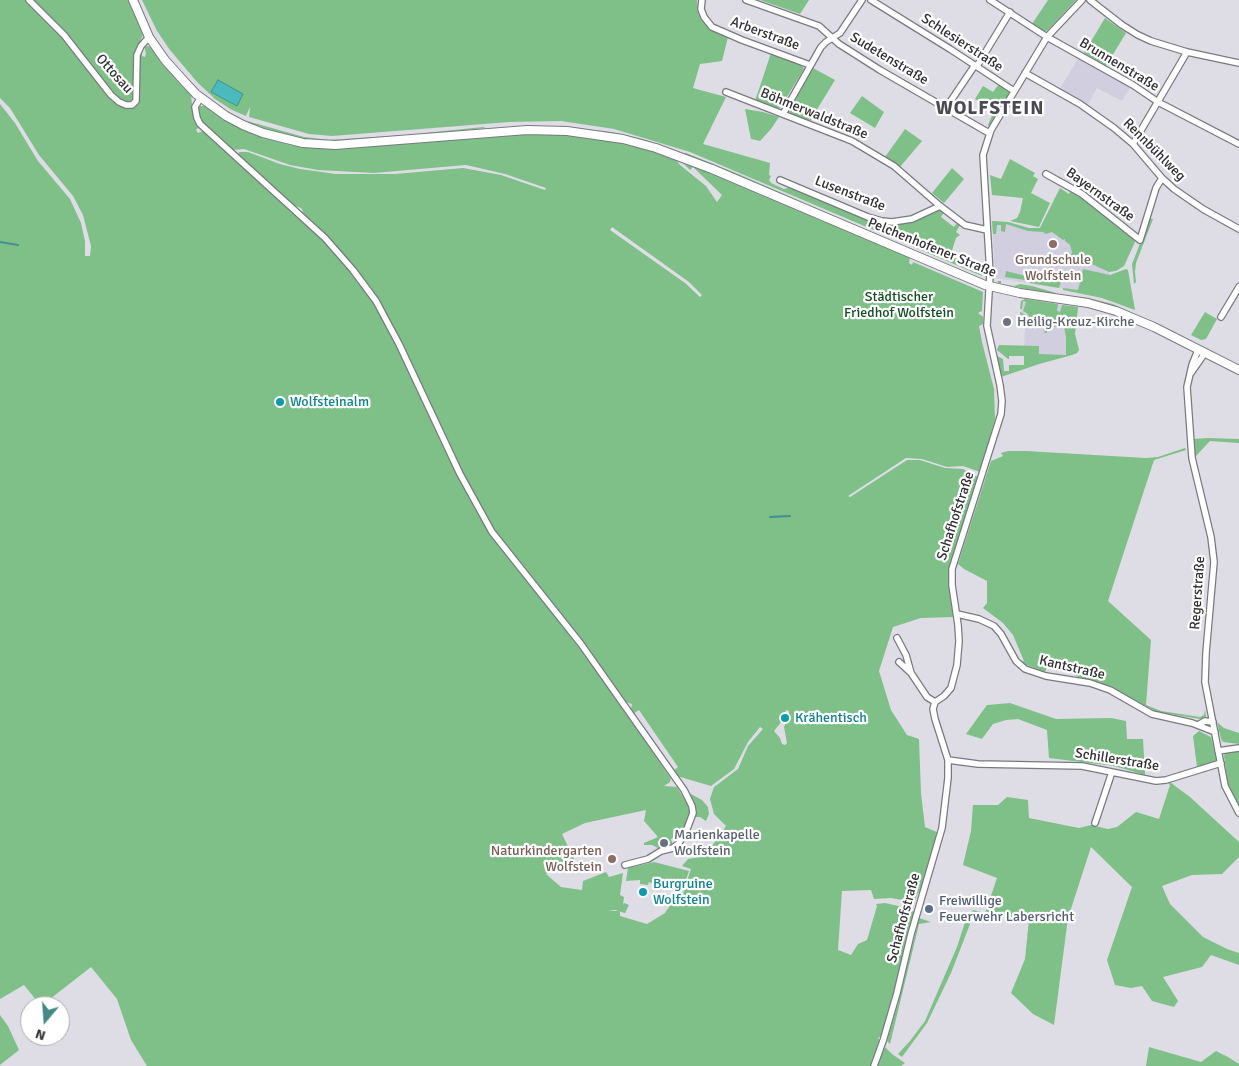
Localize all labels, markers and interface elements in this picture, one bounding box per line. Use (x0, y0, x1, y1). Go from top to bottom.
street label: Schlesierstraße (918, 10, 1006, 76)
street label: Arberstraße (728, 14, 802, 54)
street label: Sudetenstraße (847, 29, 931, 89)
street label: Brunnenstraße (1076, 35, 1162, 95)
street label: Ottosau (92, 51, 136, 97)
street label: Böhmerwaldstraße (758, 85, 870, 143)
district label: WOLFSTEIN (935, 98, 1045, 120)
street label: Rennbühlweg (1119, 115, 1189, 185)
street label: Bayernstraße (1062, 165, 1138, 225)
street label: Lusenstraße (812, 173, 888, 215)
street label: Pelchenhofener Straße (865, 215, 999, 281)
marker: Grundschule Wolfstein (1047, 238, 1059, 250)
place label: Grundschule Wolfstein (1015, 252, 1091, 284)
park label: Städtischer Friedhof Wolfstein (844, 289, 954, 322)
place label: Heilig-Kreuz-Kirche (1017, 314, 1134, 330)
marker: Heilig-Kreuz-Kirche (1001, 316, 1013, 328)
place label: Wolfsteinalm (290, 394, 369, 410)
marker: Wolfsteinalm (274, 396, 286, 408)
street label: Schafhofstraße (934, 470, 978, 562)
street label: Regerstraße (1187, 556, 1209, 630)
street label: Kantstraße (1037, 652, 1107, 684)
place label: Krähentisch (795, 710, 867, 726)
marker: Krähentisch (779, 712, 791, 724)
street label: Schillerstraße (1074, 745, 1160, 775)
place label: Marienkapelle Wolfstein (674, 827, 760, 860)
marker: Marienkapelle Wolfstein (658, 837, 670, 849)
place label: Naturkindergarten Wolfstein (491, 843, 602, 876)
marker: Naturkindergarten Wolfstein (606, 853, 618, 865)
street label: Schafhofstraße (884, 871, 924, 965)
place label: Burgruine Wolfstein (653, 876, 713, 909)
marker: Burgruine Wolfstein (637, 886, 649, 898)
place label: Freiwillige Feuerwehr Labersricht (939, 893, 1074, 926)
marker: Freiwillige Feuerwehr Labersricht (923, 903, 935, 915)
north arrow (20, 996, 70, 1046)
text: N (33, 1025, 48, 1044)

